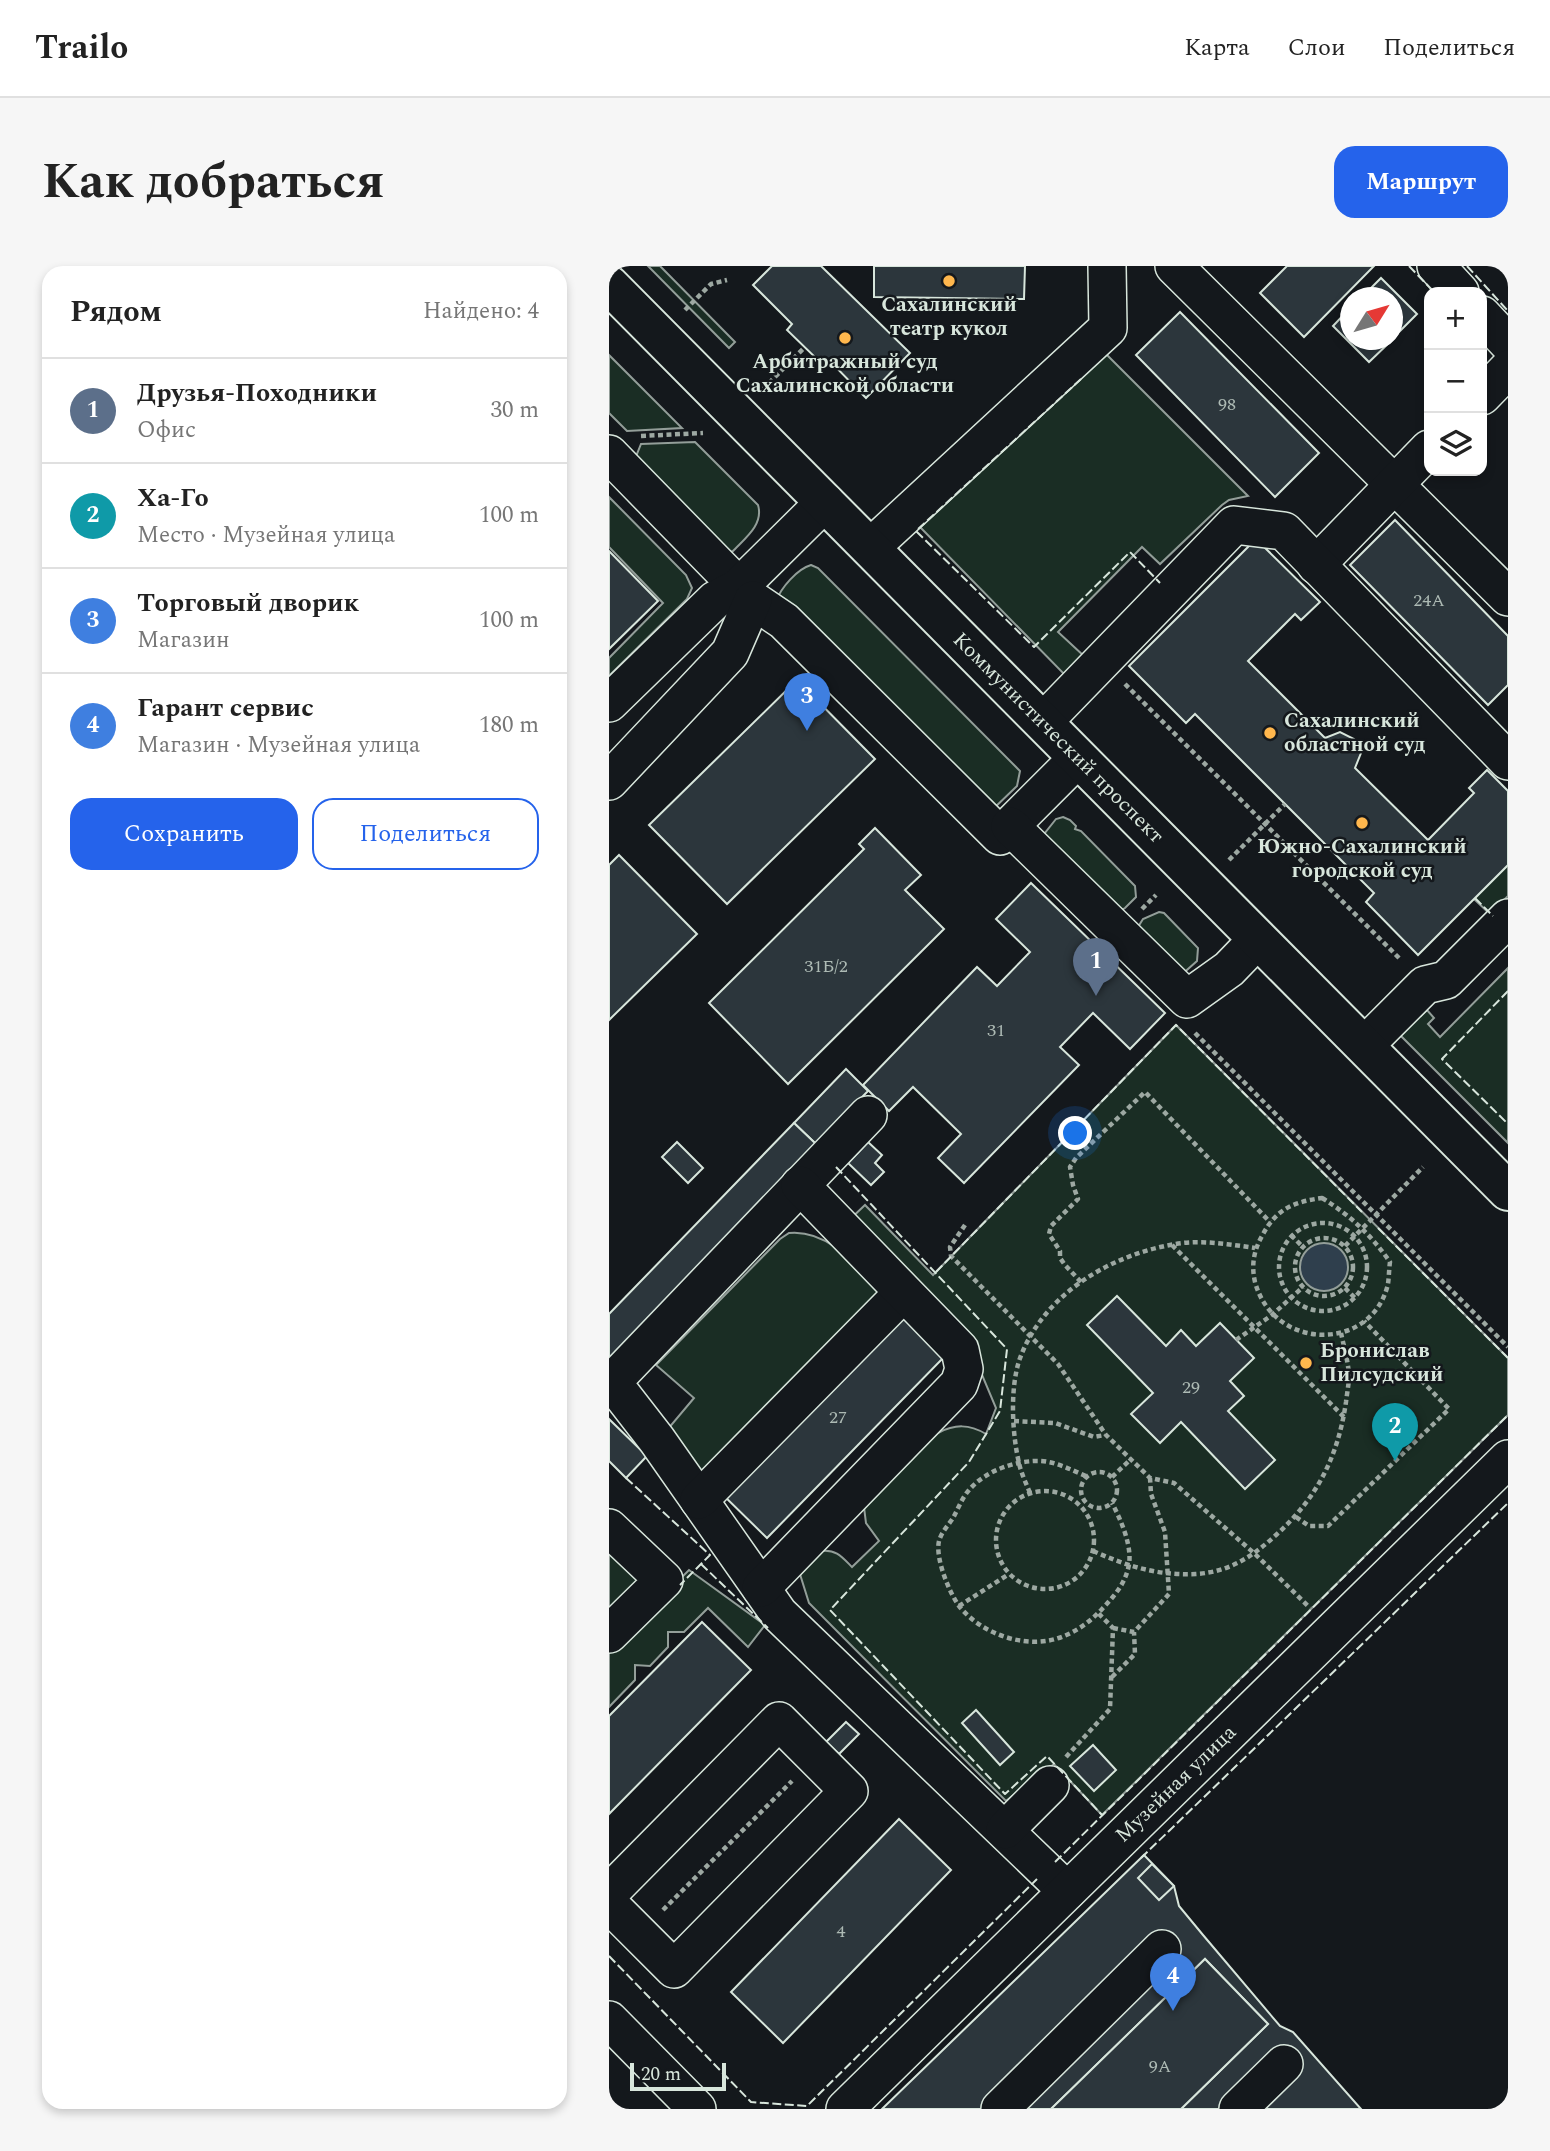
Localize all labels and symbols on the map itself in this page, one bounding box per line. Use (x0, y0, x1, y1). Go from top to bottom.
marker: Сахалинский театр кукол (941, 273, 957, 289)
north arrow (1340, 287, 1403, 350)
place label: Сахалинский театр кукол (881, 289, 1017, 345)
marker: Арбитражный суд Сахалинской области (837, 330, 853, 346)
place label: Арбитражный суд Сахалинской области (736, 346, 954, 402)
house number: 98 (1218, 391, 1236, 418)
house number: 24А (1413, 587, 1445, 614)
street label: Коммунистический проспект (945, 625, 1171, 851)
pin: 3 (784, 673, 830, 731)
place label: Сахалинский областной суд (1284, 705, 1426, 761)
marker: Сахалинский областной суд (1262, 725, 1278, 741)
marker: Южно-Сахалинский городской суд (1354, 815, 1370, 831)
place label: Южно-Сахалинский городской суд (1257, 831, 1467, 887)
pin: 1 (1073, 938, 1119, 996)
house number: 31Б/2 (804, 953, 848, 980)
house number: 31 (987, 1017, 1005, 1044)
your location (1058, 1116, 1092, 1150)
place label: Бронислав Пилсудский (1320, 1335, 1443, 1391)
marker: Бронислав Пилсудский (1298, 1355, 1314, 1371)
house number: 29 (1182, 1374, 1200, 1401)
pin: 2 (1372, 1403, 1418, 1461)
house number: 27 (829, 1404, 847, 1431)
street label: Музейная улица (1108, 1717, 1245, 1850)
house number: 4 (837, 1918, 846, 1945)
pin: 4 (1150, 1953, 1196, 2011)
house number: 9А (1149, 2053, 1171, 2080)
scale bar (630, 2060, 726, 2092)

